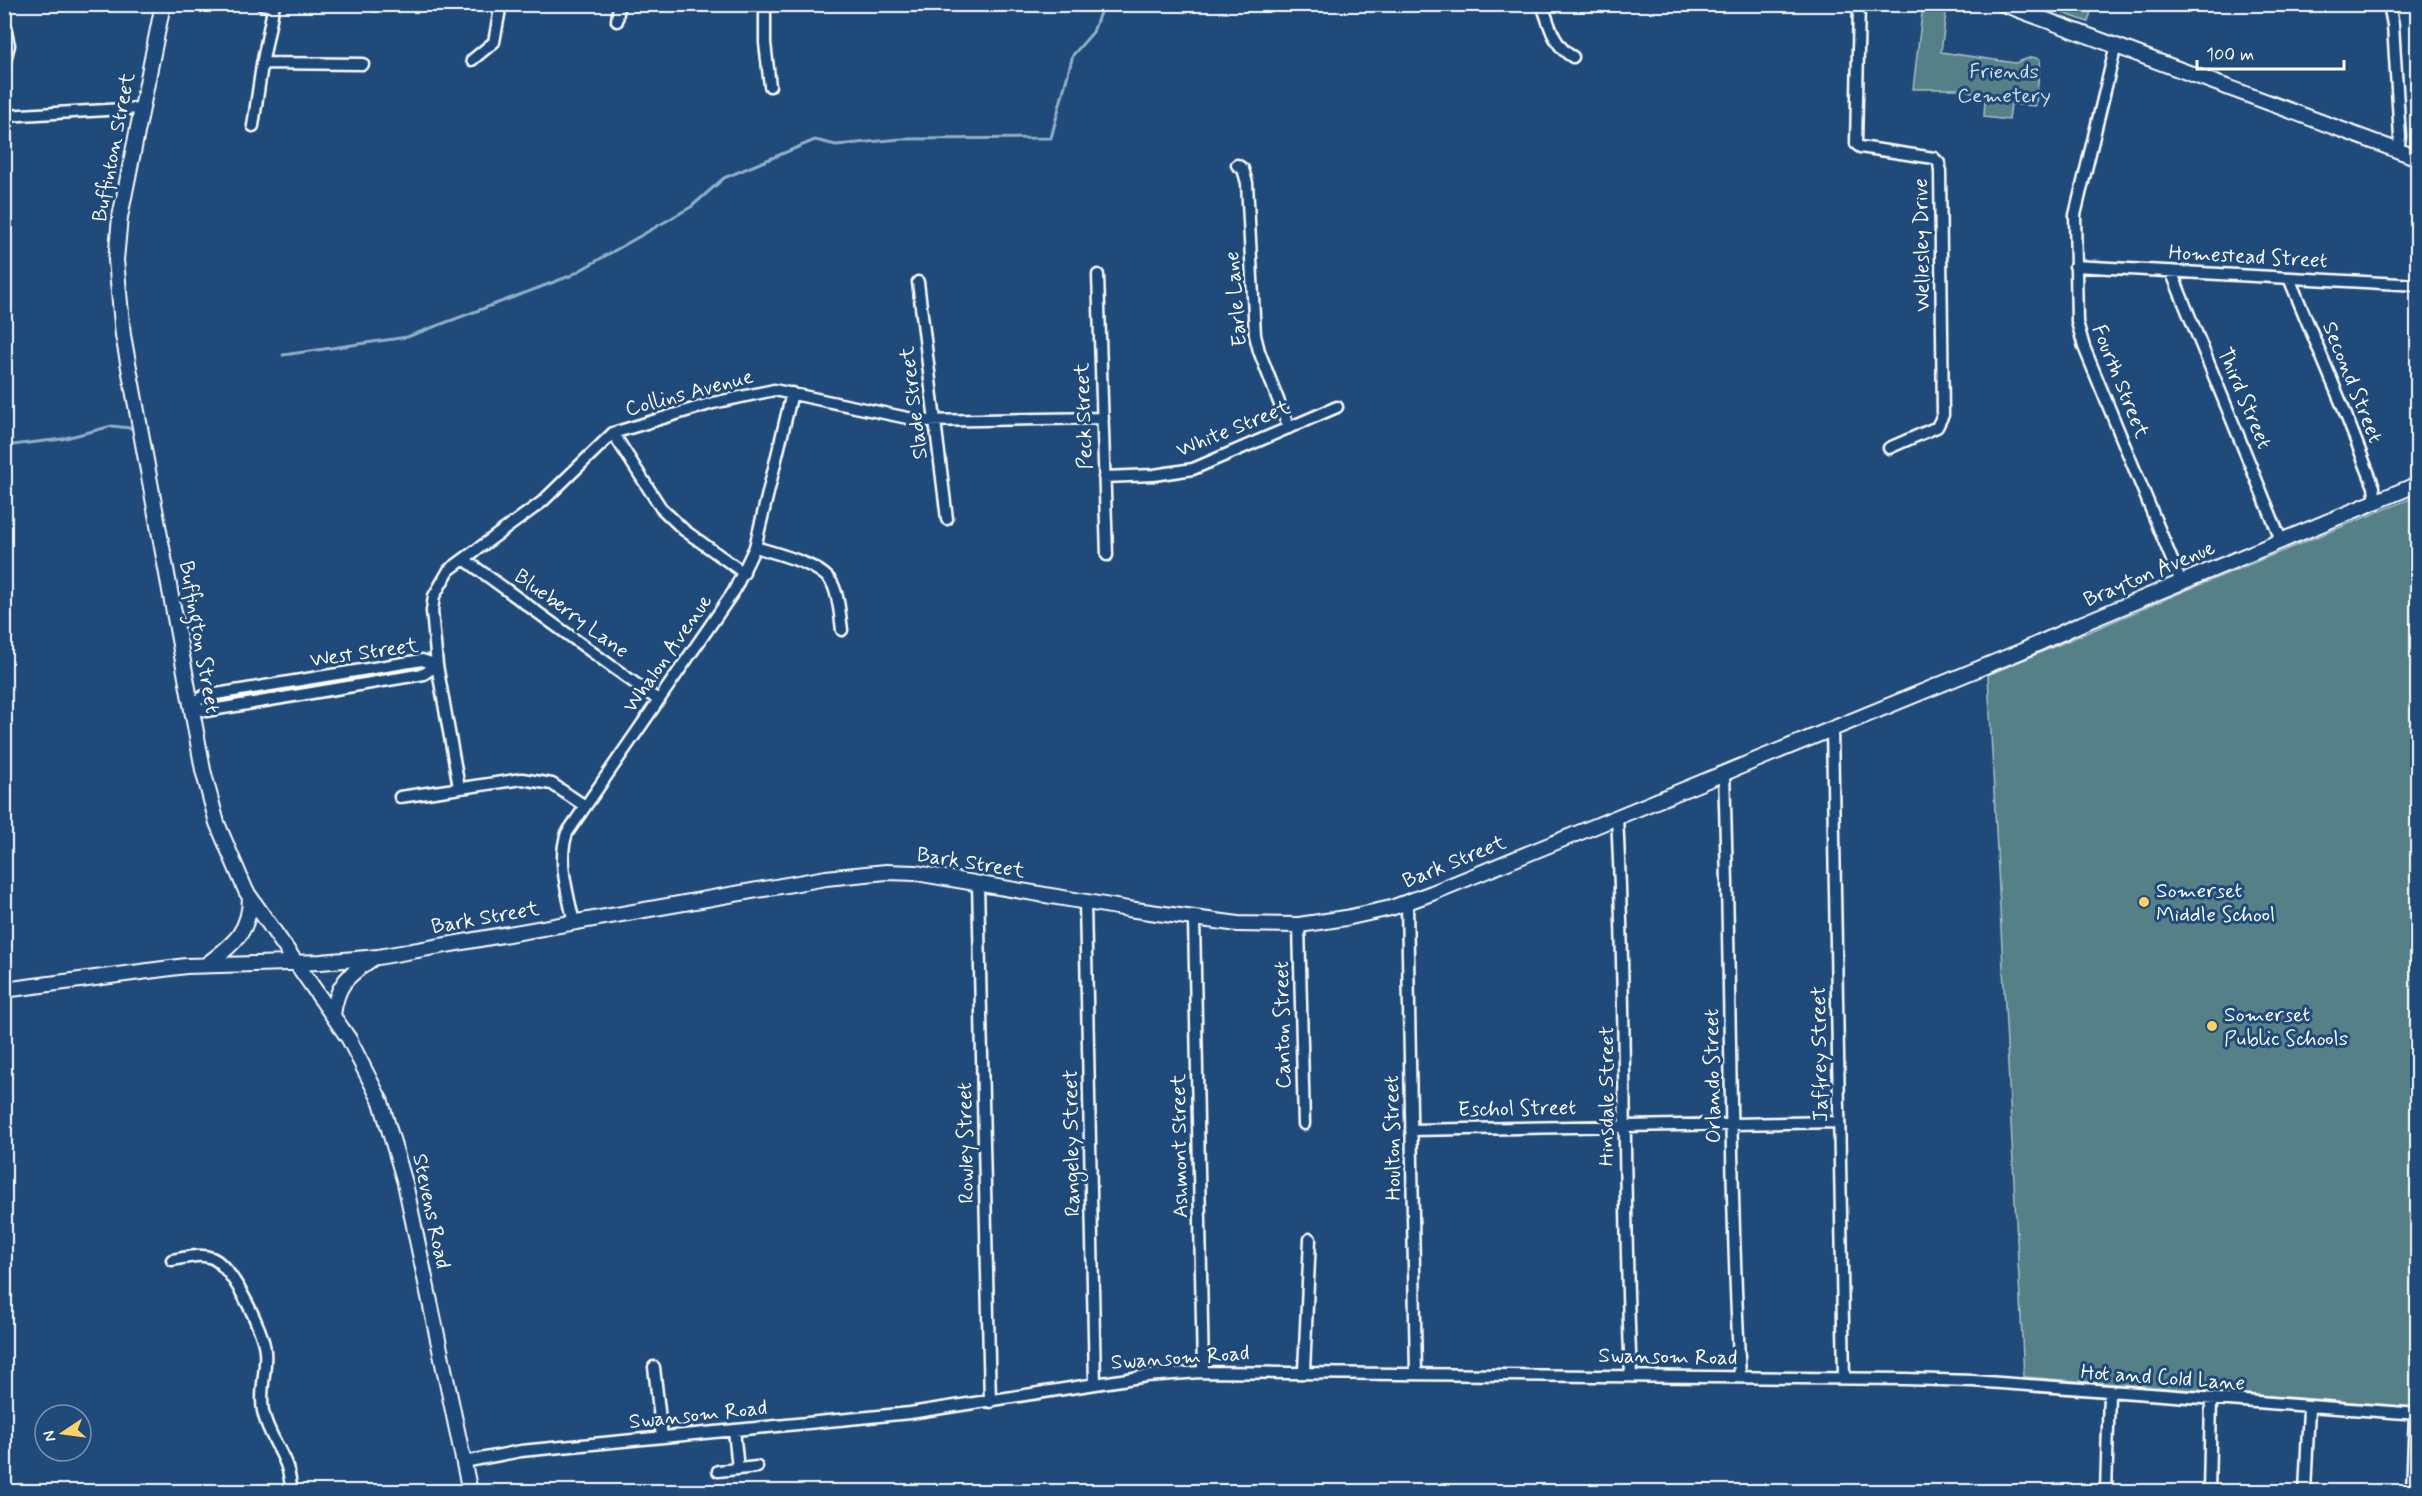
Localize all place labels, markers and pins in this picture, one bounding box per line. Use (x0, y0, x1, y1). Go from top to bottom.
place label: Somerset Middle School (2156, 877, 2275, 929)
marker: Somerset Middle School (2137, 895, 2151, 909)
place label: Somerset Public Schools (2224, 1001, 2348, 1053)
marker: Somerset Public Schools (2205, 1019, 2219, 1033)

